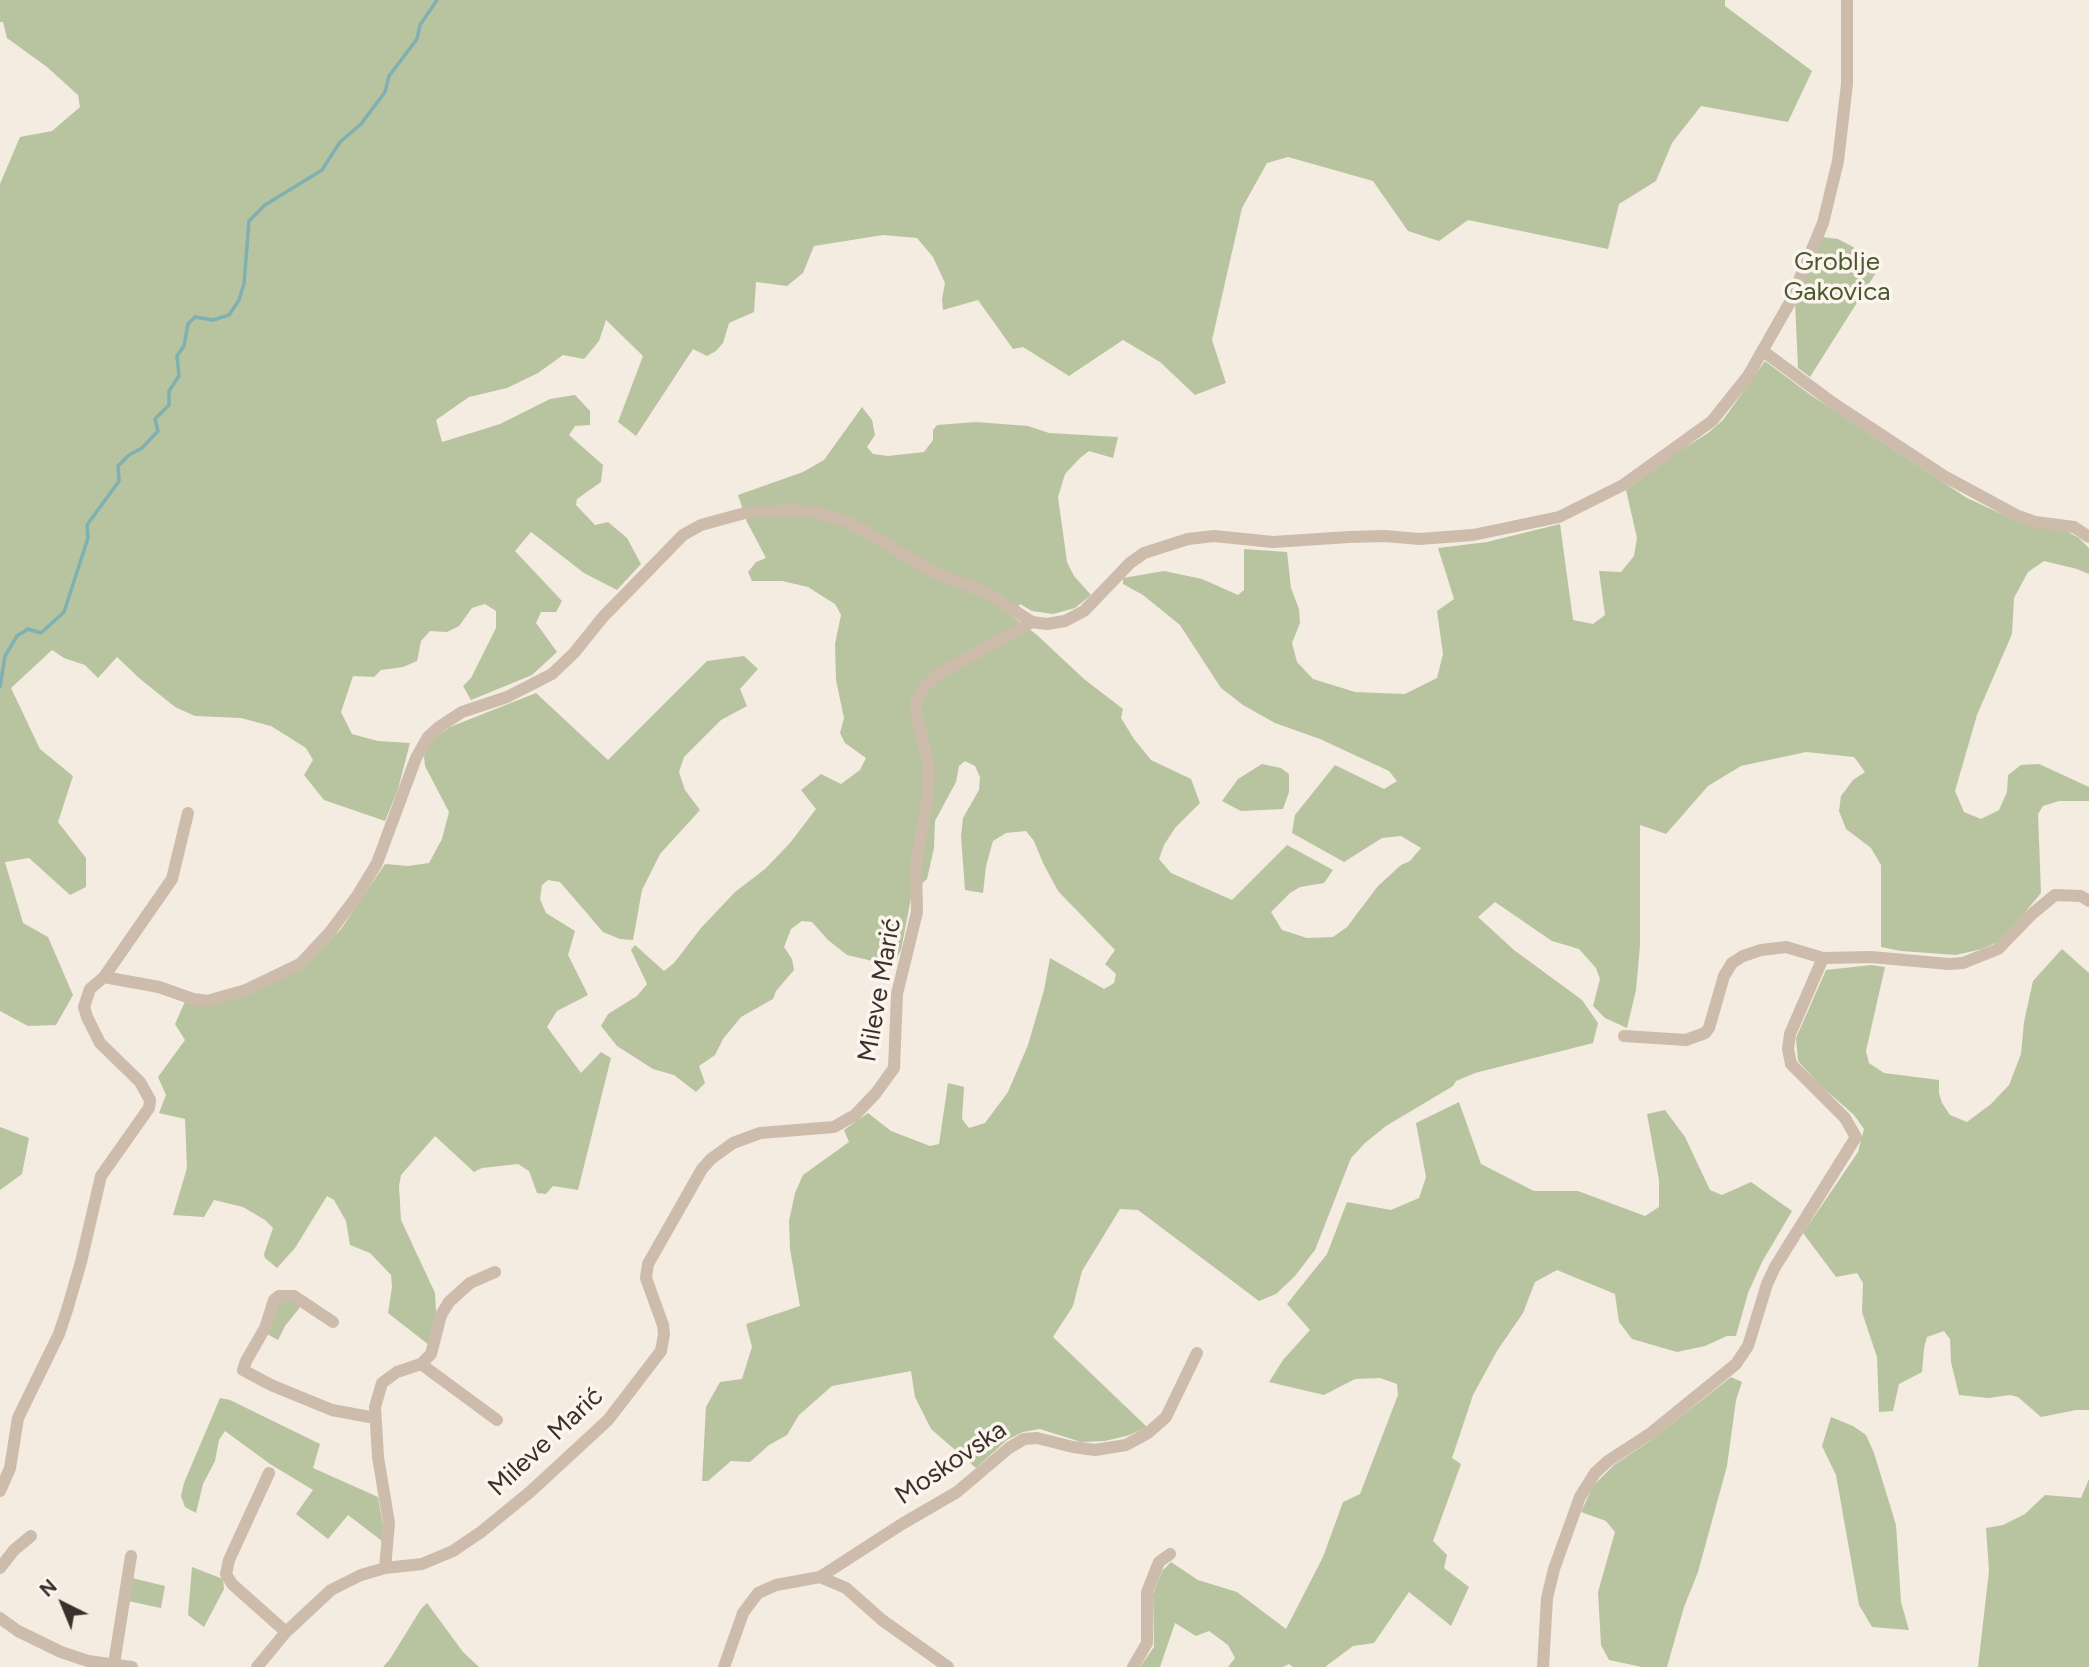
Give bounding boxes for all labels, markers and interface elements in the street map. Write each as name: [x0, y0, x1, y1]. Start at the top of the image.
park label: Groblje Gakovica: [1784, 246, 1890, 308]
street label: Mileve Marić: [852, 916, 908, 1064]
street label: Mileve Marić: [482, 1381, 610, 1503]
street label: Moskovska: [889, 1414, 1013, 1512]
north arrow: [28, 1569, 98, 1639]
text: N: [35, 1575, 62, 1602]

